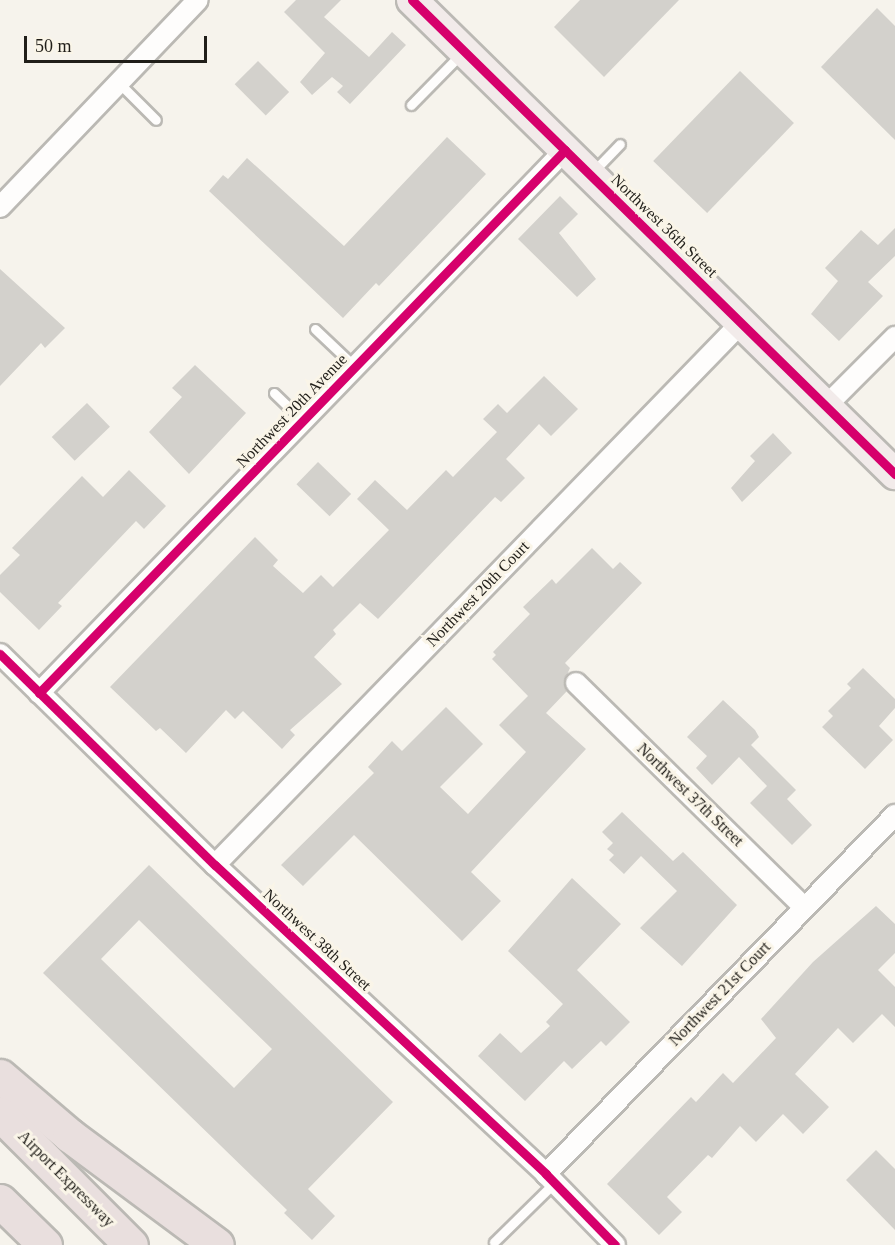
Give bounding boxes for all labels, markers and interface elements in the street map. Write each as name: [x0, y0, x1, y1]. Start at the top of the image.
scale bar: [27, 24, 210, 62]
text: 50 m: [35, 36, 72, 56]
street label: Northwest 36th Street: [607, 170, 721, 282]
street label: Northwest 20th Avenue: [232, 350, 352, 472]
street label: Northwest 20th Court: [423, 537, 533, 651]
street label: Northwest 37th Street: [633, 739, 747, 851]
street label: Northwest 38th Street: [259, 885, 375, 995]
street label: Northwest 21st Court: [665, 938, 775, 1050]
street label: Airport Expressway: [14, 1127, 118, 1231]

